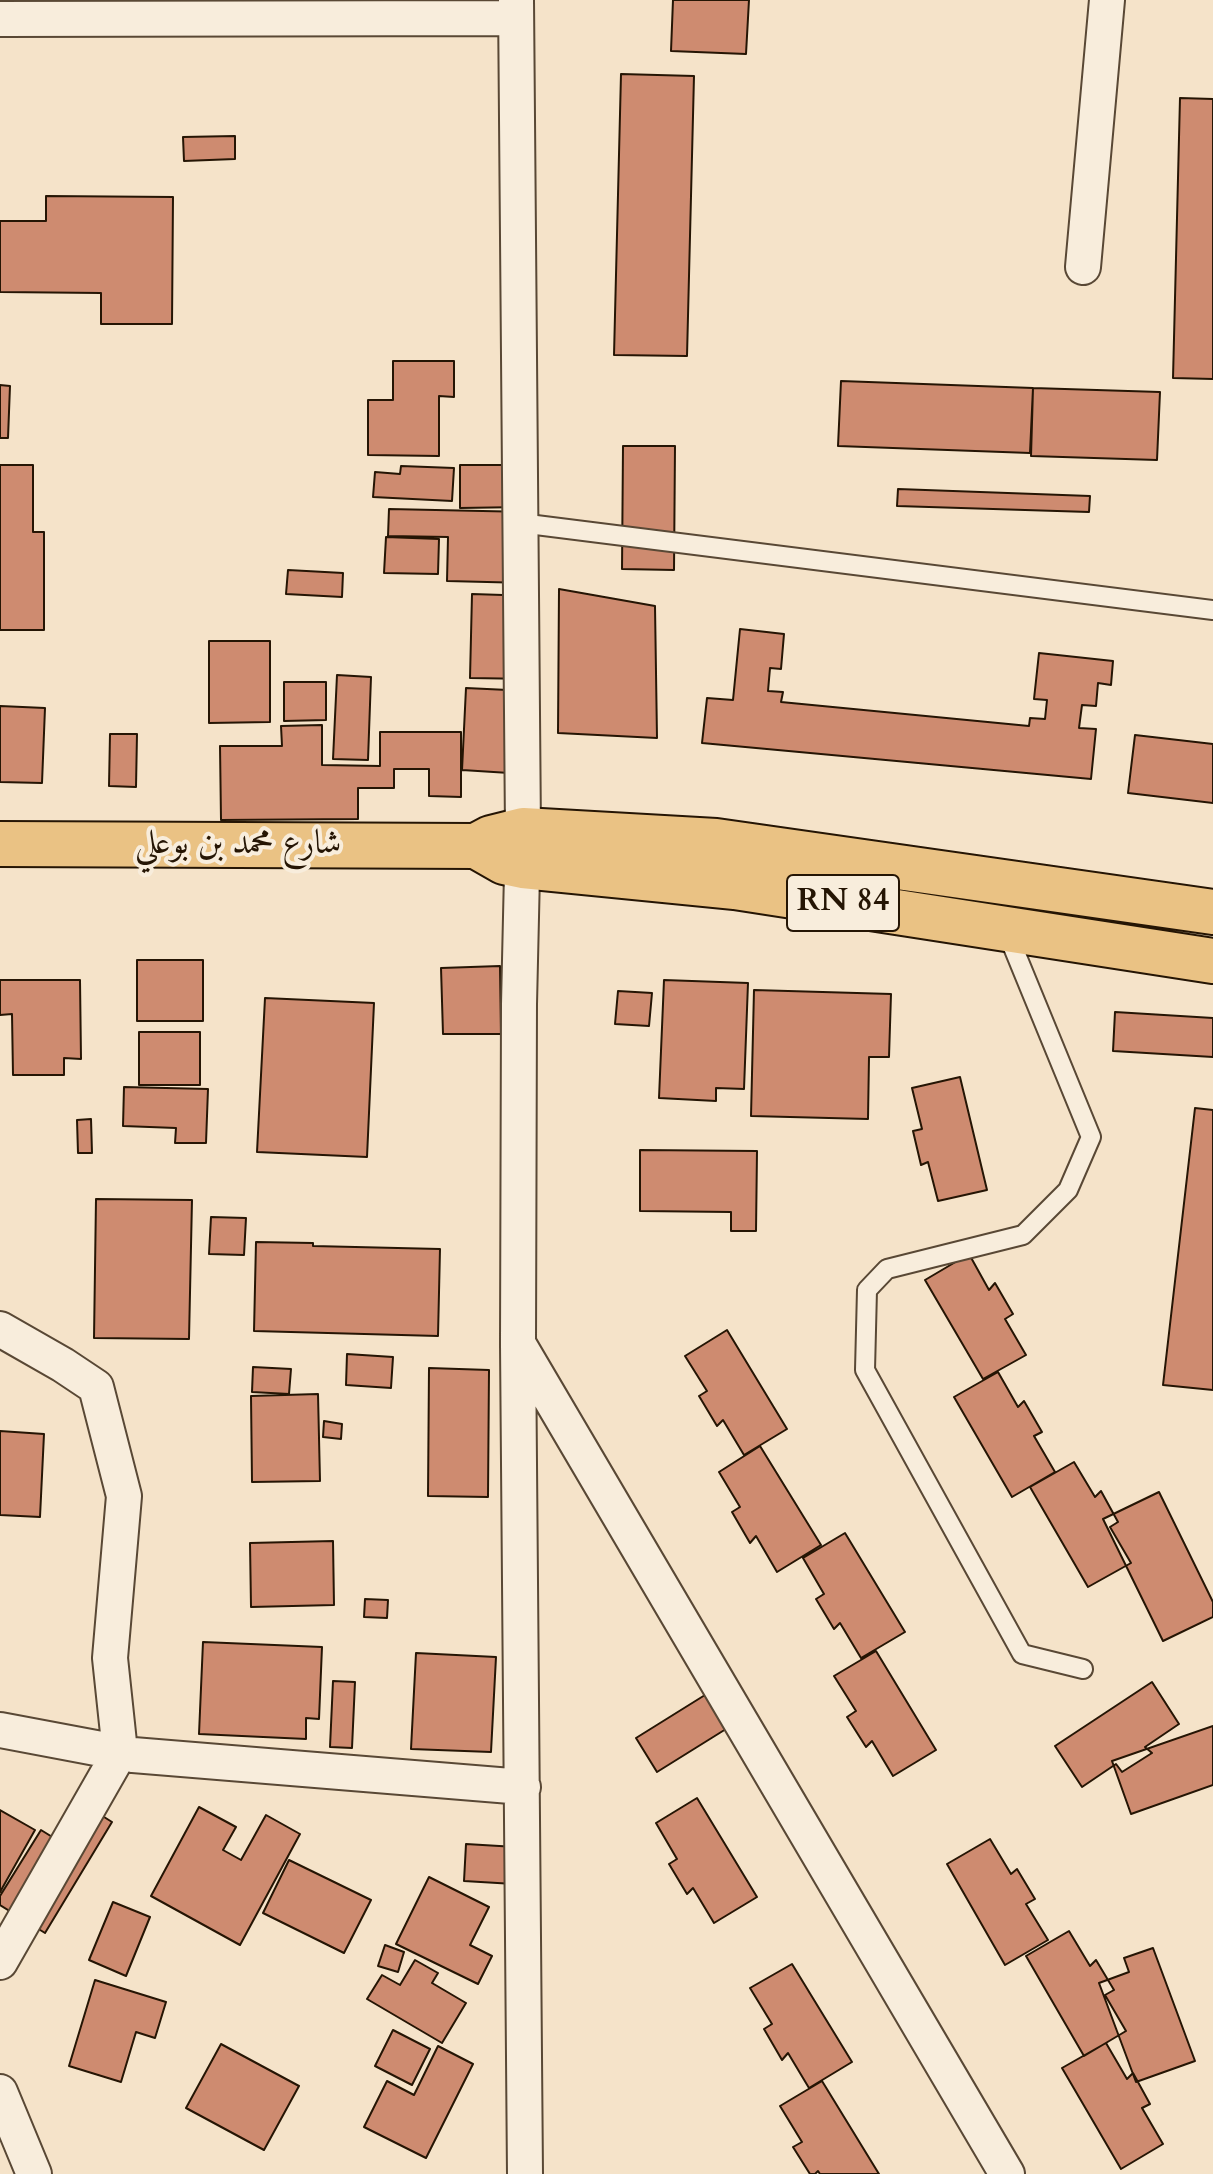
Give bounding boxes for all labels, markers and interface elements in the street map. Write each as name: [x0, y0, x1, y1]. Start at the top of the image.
street label: شارع محمد بن بوعلي: [135, 825, 341, 865]
road number: RN 84: [787, 875, 899, 931]

